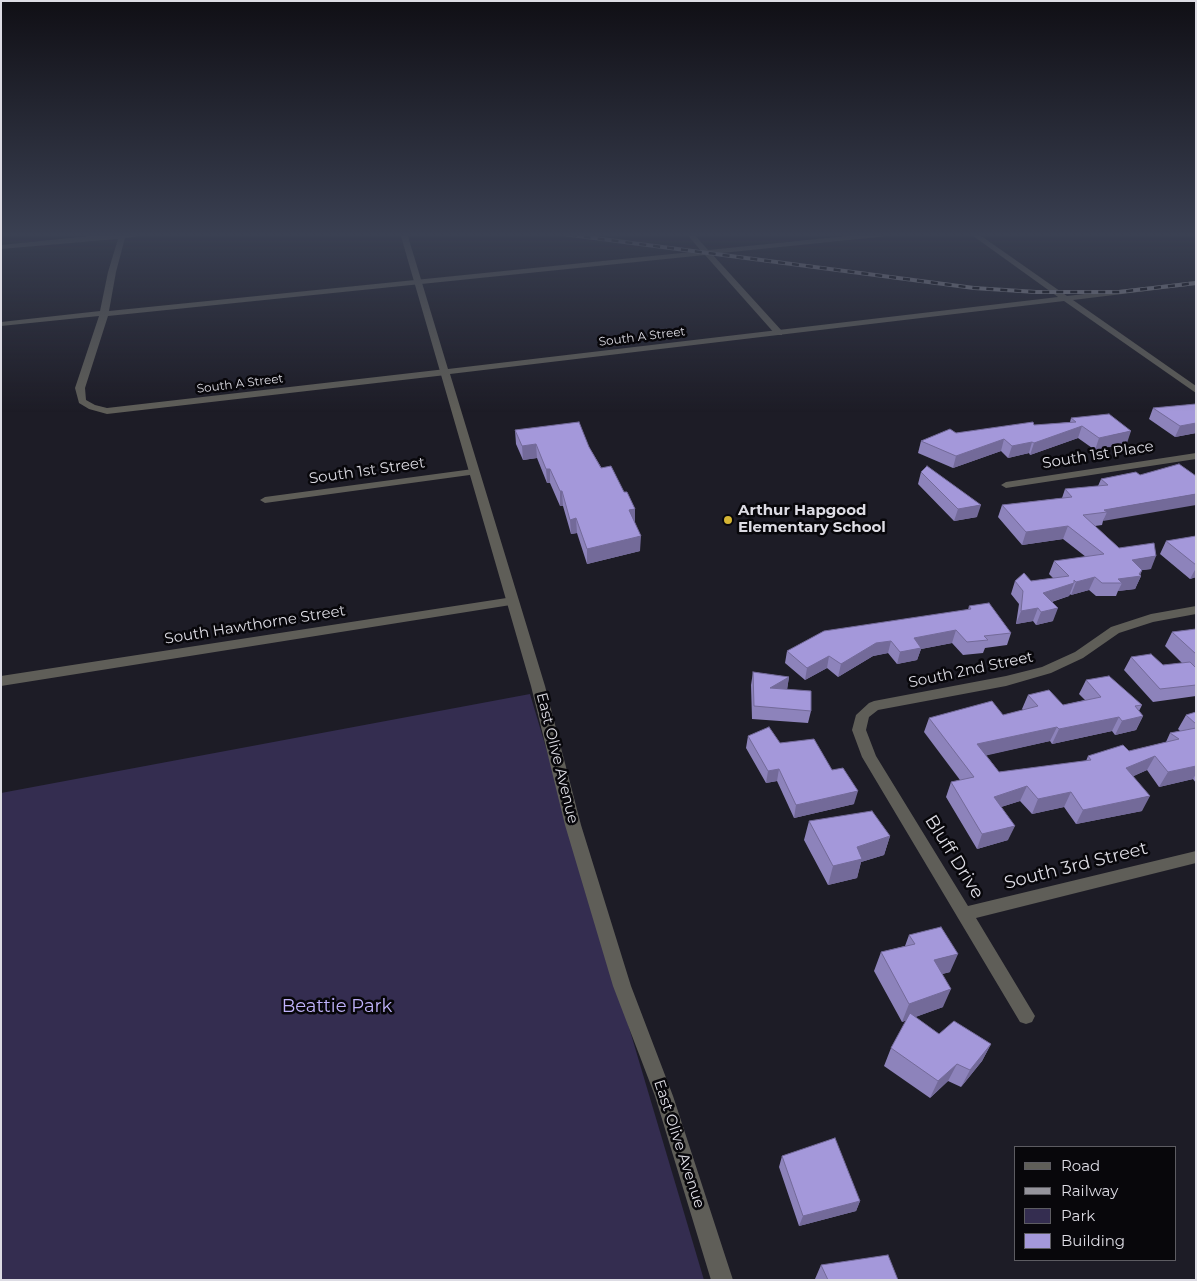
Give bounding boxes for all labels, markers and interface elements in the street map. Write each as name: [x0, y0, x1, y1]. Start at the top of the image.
street label: South A Street: [598, 325, 686, 349]
street label: South A Street: [196, 372, 284, 396]
street label: South 1st Place: [1041, 437, 1155, 473]
street label: South 1st Street: [308, 454, 426, 488]
place label: Arthur Hapgood Elementary School: [738, 502, 886, 537]
marker: Arthur Hapgood Elementary School: [722, 514, 734, 526]
street label: South Hawthorne Street: [163, 602, 347, 648]
street label: South 2nd Street: [907, 648, 1035, 692]
street label: East Olive Avenue: [532, 691, 582, 825]
street label: Bluff Drive: [920, 811, 988, 903]
street label: South 3rd Street: [1002, 838, 1150, 894]
park label: Beattie Park: [282, 996, 392, 1018]
street label: East Olive Avenue: [650, 1077, 708, 1211]
legend: [1014, 1146, 1177, 1261]
text: Road: [1061, 1156, 1100, 1175]
text: Railway: [1061, 1181, 1118, 1200]
text: Park: [1061, 1206, 1095, 1225]
text: Building: [1061, 1231, 1125, 1250]

